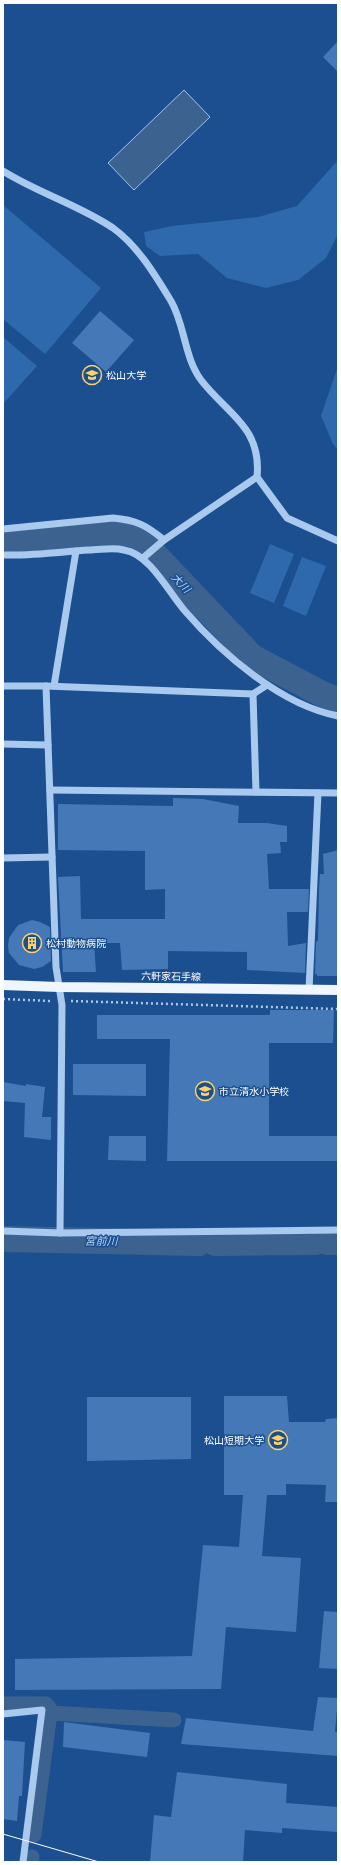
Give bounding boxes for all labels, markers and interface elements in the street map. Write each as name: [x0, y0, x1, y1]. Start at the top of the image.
school or university icon: 松山大学: [81, 364, 103, 386]
place label: 松山大学: [106, 368, 146, 383]
water label: 大川: [168, 570, 195, 597]
building icon: 松村動物病院: [21, 932, 43, 954]
place label: 松村動物病院: [46, 936, 106, 951]
street label: 六軒家石手線: [141, 968, 201, 985]
school or university icon: 市立清水小学校: [194, 1080, 216, 1102]
place label: 市立清水小学校: [219, 1084, 289, 1099]
water label: 宮前川: [84, 1233, 119, 1249]
school or university icon: 松山短期大学: [267, 1429, 289, 1451]
place label: 松山短期大学: [204, 1433, 264, 1448]

